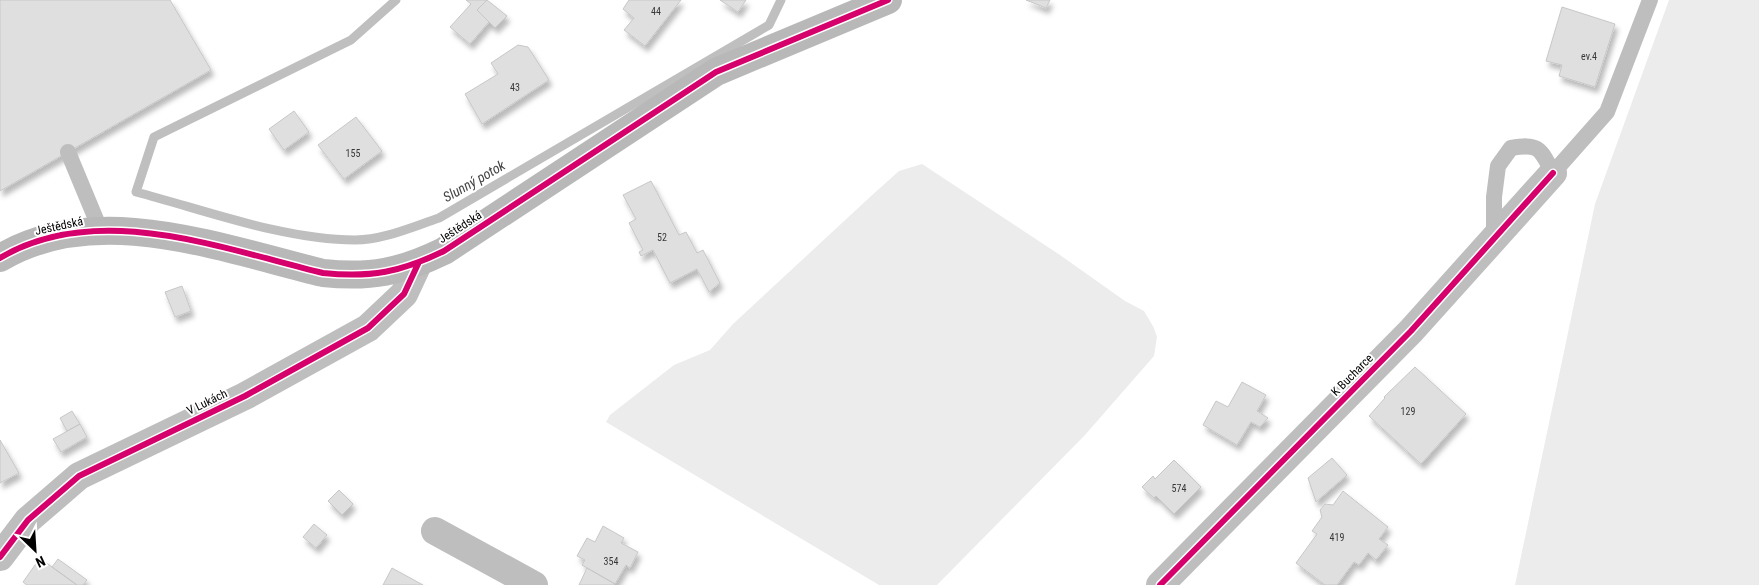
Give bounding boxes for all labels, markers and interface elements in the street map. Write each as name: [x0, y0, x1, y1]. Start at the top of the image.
house number: 44: [651, 6, 661, 17]
house number: ev.4: [1581, 51, 1597, 62]
house number: 43: [510, 82, 520, 93]
house number: 155: [346, 148, 360, 159]
water label: Slunný potok: [440, 156, 509, 205]
street label: Ještědská: [436, 208, 484, 246]
street label: Ještědská: [34, 214, 84, 238]
house number: 52: [657, 232, 667, 243]
street label: K Bucharce: [1328, 351, 1376, 399]
street label: V Lukách: [185, 386, 230, 418]
house number: 129: [1401, 406, 1415, 417]
house number: 574: [1172, 483, 1186, 494]
north arrow: [10, 525, 60, 575]
house number: 419: [1330, 532, 1344, 543]
text: N: [33, 553, 48, 571]
house number: 354: [604, 556, 618, 567]

